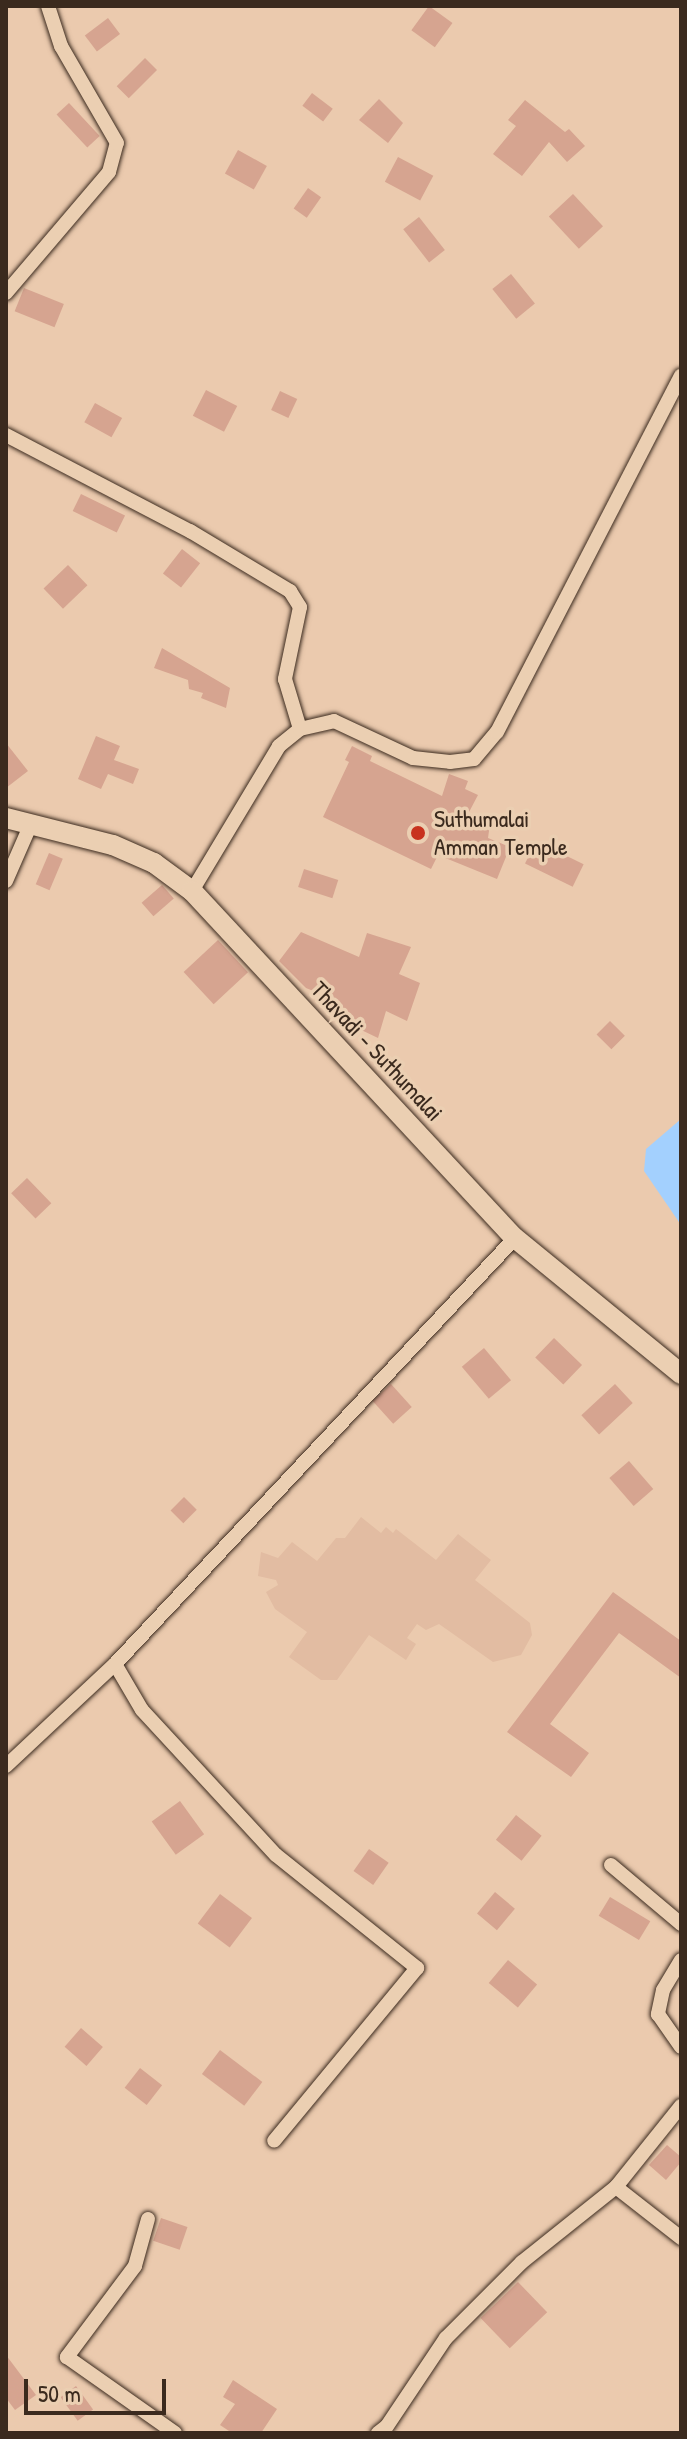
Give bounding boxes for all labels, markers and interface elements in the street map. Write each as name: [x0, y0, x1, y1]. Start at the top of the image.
place label: Suthumalai Amman Temple: [434, 805, 567, 861]
marker: Suthumalai Amman Temple: [409, 824, 427, 842]
street label: Thavadi - Suthumalai: [305, 975, 449, 1127]
scale bar: [28, 2363, 170, 2413]
text: 50 m: [38, 2377, 81, 2409]

